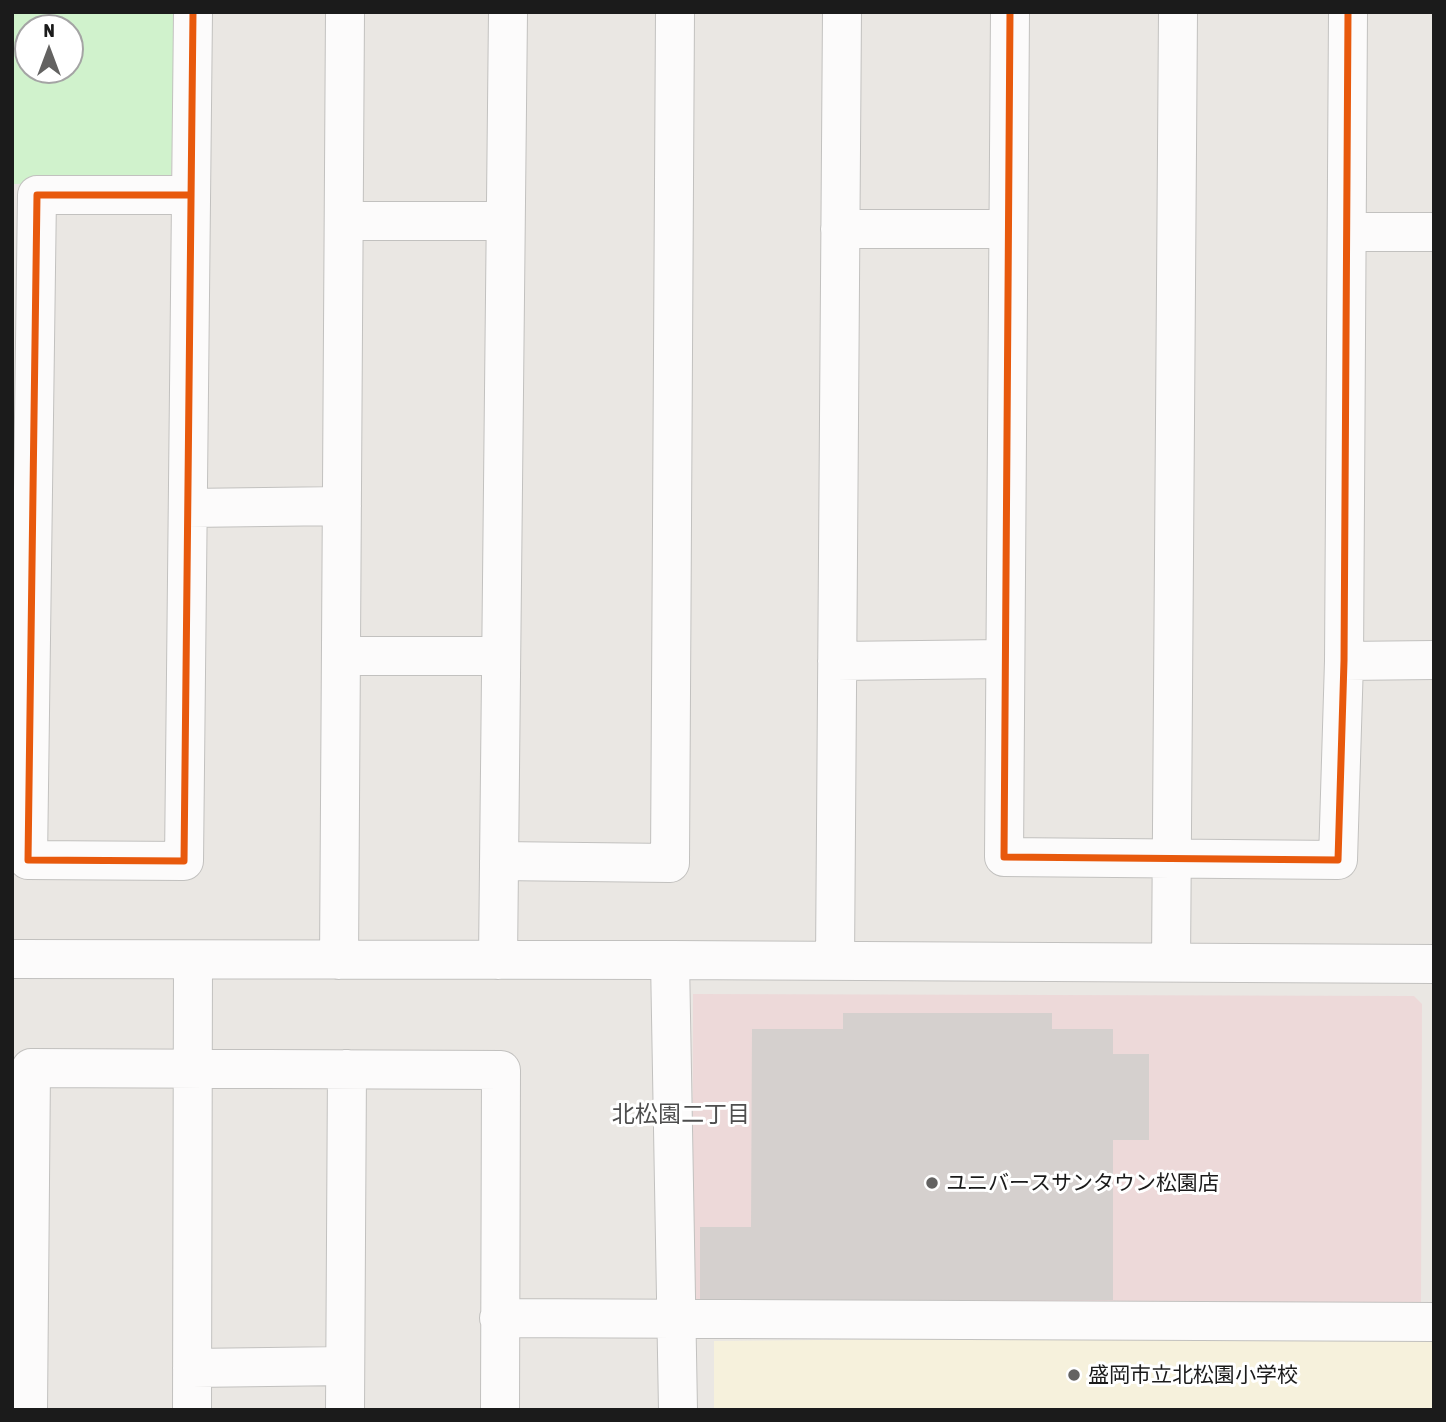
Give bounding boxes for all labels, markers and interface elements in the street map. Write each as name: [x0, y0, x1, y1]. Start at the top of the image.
north arrow: [14, 14, 84, 84]
text: N: [43, 19, 55, 41]
district label: 北松園二丁目: [612, 1101, 750, 1129]
place label: ユニバースサンタウン松園店: [946, 1170, 1219, 1196]
marker: ユニバースサンタウン松園店: [924, 1175, 940, 1191]
place label: 盛岡市立北松園小学校: [1088, 1362, 1298, 1388]
marker: 盛岡市立北松園小学校: [1066, 1367, 1082, 1383]

